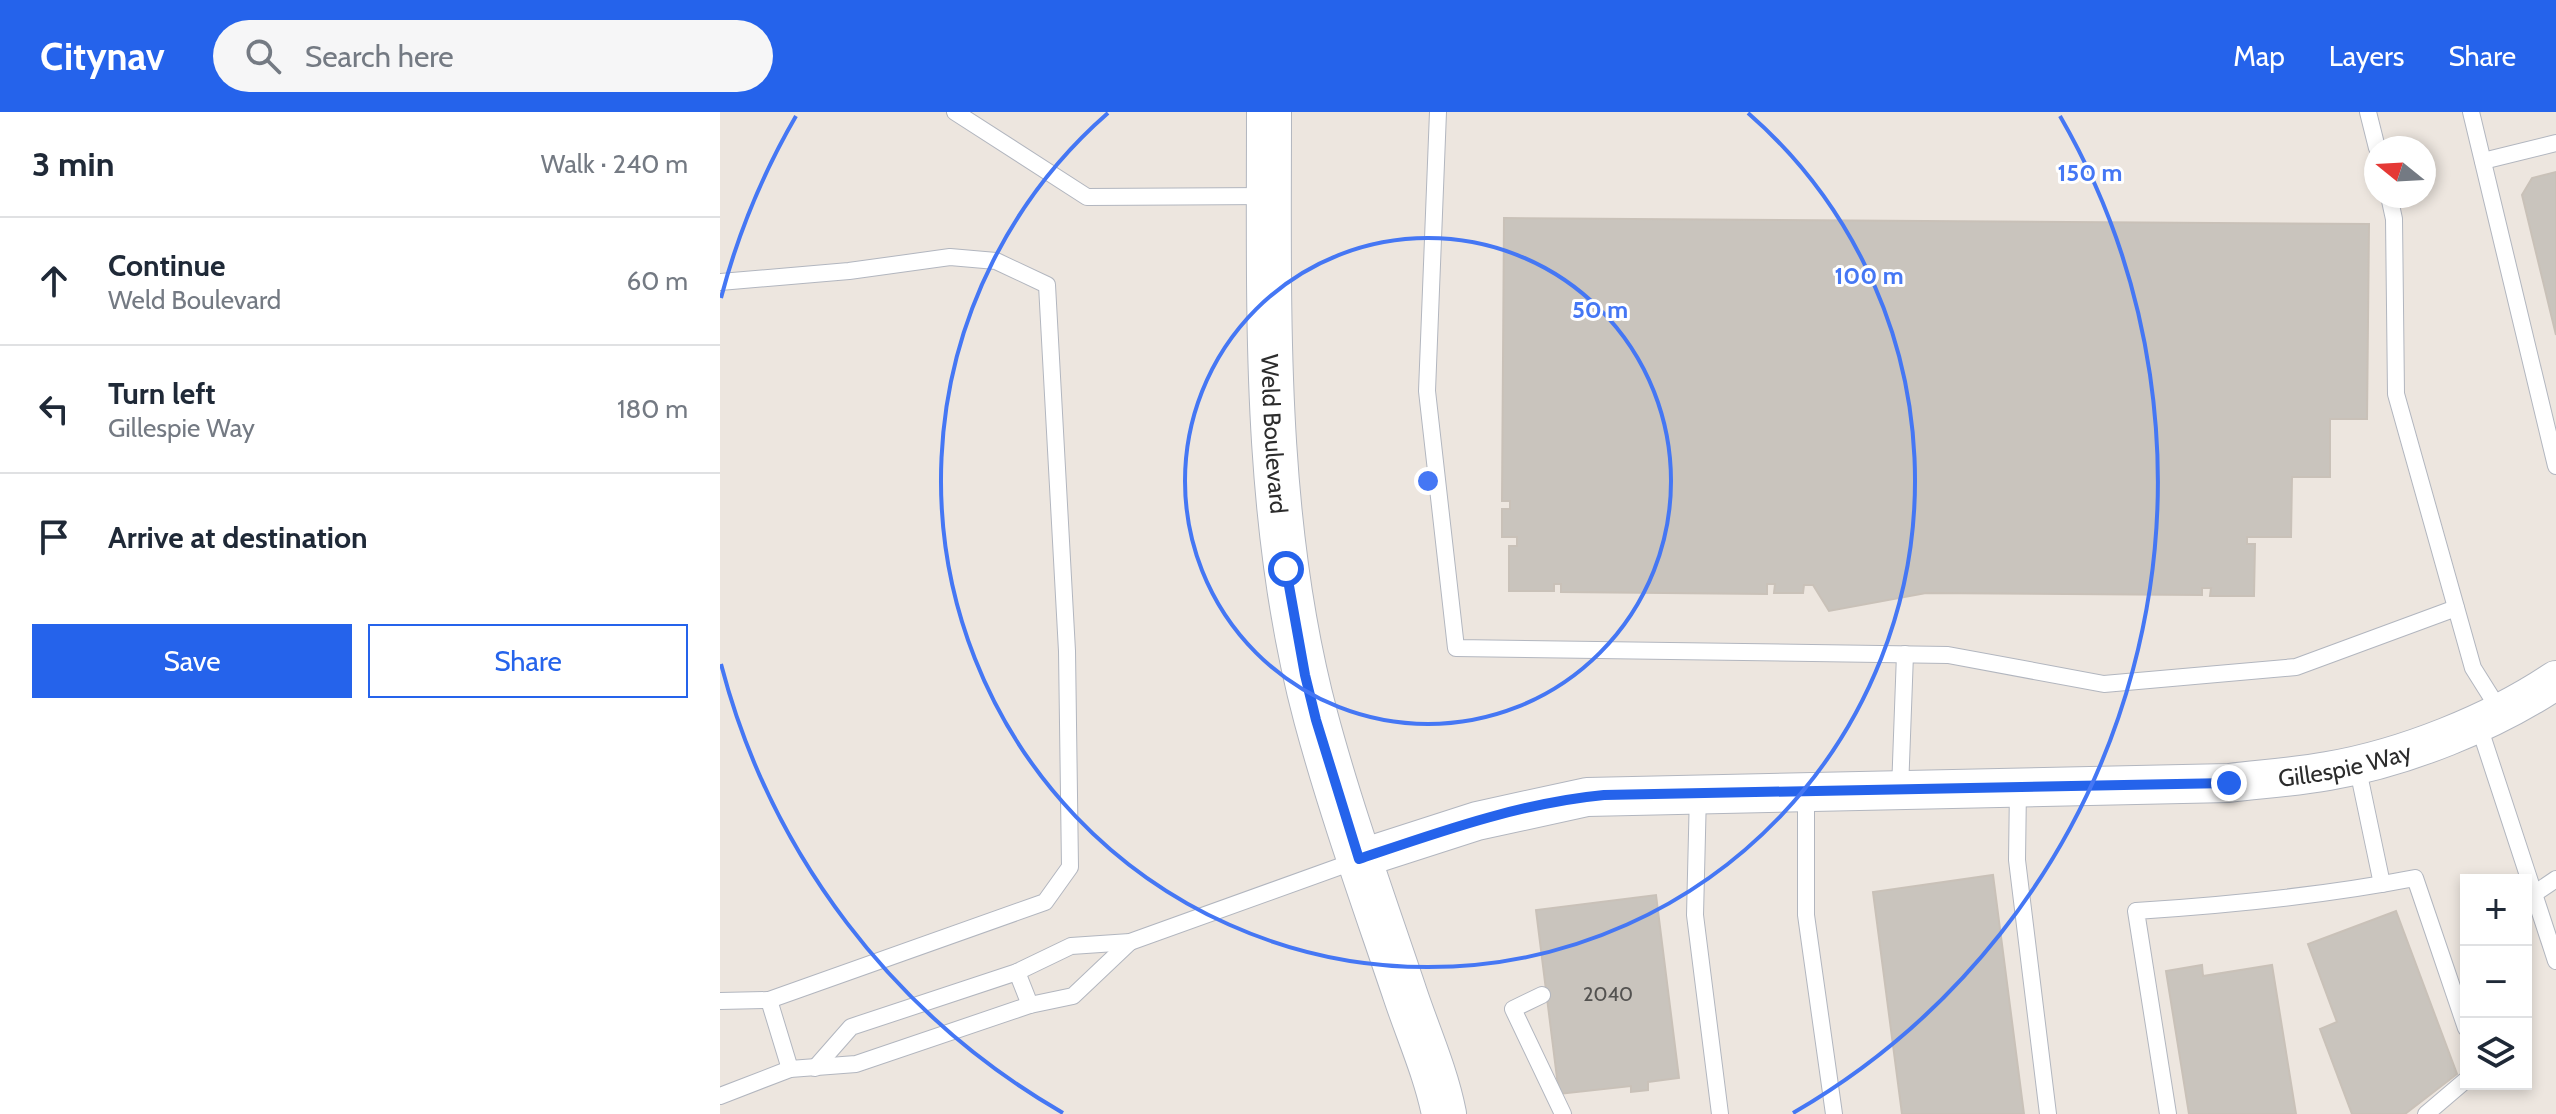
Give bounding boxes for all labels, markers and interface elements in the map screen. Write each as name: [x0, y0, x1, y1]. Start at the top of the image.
search box: [213, 20, 773, 92]
text: Citynav: [40, 33, 165, 80]
icon: search: [241, 34, 285, 78]
text: Search here: [305, 38, 454, 75]
text: Map: [2233, 39, 2285, 73]
text: Layers: [2329, 39, 2404, 73]
text: Share: [2448, 39, 2516, 73]
north arrow: [2364, 136, 2436, 208]
text: 3 min: [32, 143, 114, 185]
text: Walk · 240 m: [541, 148, 688, 180]
text: 150 m: [2058, 158, 2122, 187]
text: Continue: [108, 247, 225, 284]
icon: ahead: [32, 259, 76, 303]
text: 100 m: [1834, 261, 1904, 290]
text: 60 m: [626, 265, 688, 297]
text: Weld Boulevard: [108, 284, 281, 316]
text: 50 m: [1572, 295, 1628, 324]
street label: Weld Boulevard: [1256, 354, 1294, 515]
text: Turn left: [108, 375, 216, 412]
icon: left: [32, 387, 76, 431]
text: 180 m: [617, 393, 688, 425]
text: Gillespie Way: [108, 412, 255, 444]
centre of rings: [1414, 467, 1442, 495]
icon: arrive: [32, 515, 76, 559]
text: Arrive at destination: [108, 519, 368, 556]
route start: [1268, 551, 1304, 587]
button: Save: [32, 624, 352, 698]
button: Share: [368, 624, 688, 698]
street label: Gillespie Way: [2277, 736, 2415, 792]
route end: [2211, 765, 2247, 801]
map controls: [2460, 874, 2532, 1090]
button: +: [2460, 874, 2532, 946]
button: −: [2460, 946, 2532, 1018]
house number: 2040: [1583, 982, 1633, 1006]
button: layers: [2460, 1018, 2532, 1090]

